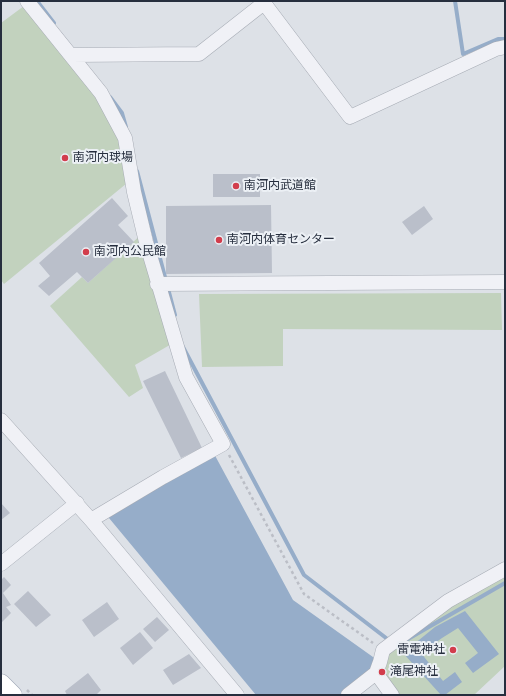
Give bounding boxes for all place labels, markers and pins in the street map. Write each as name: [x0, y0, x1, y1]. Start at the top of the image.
place label: 南河内球場: [73, 151, 133, 165]
marker: 南河内球場: [60, 153, 70, 163]
place label: 南河内武道館: [244, 179, 316, 193]
marker: 南河内武道館: [231, 181, 241, 191]
place label: 南河内体育センター: [227, 233, 335, 247]
marker: 南河内体育センター: [214, 235, 224, 245]
place label: 南河内公民館: [94, 245, 166, 259]
marker: 南河内公民館: [81, 247, 91, 257]
place label: 雷電神社: [397, 643, 445, 657]
marker: 雷電神社: [448, 645, 458, 655]
place label: 滝尾神社: [390, 665, 438, 679]
marker: 滝尾神社: [377, 667, 387, 677]

